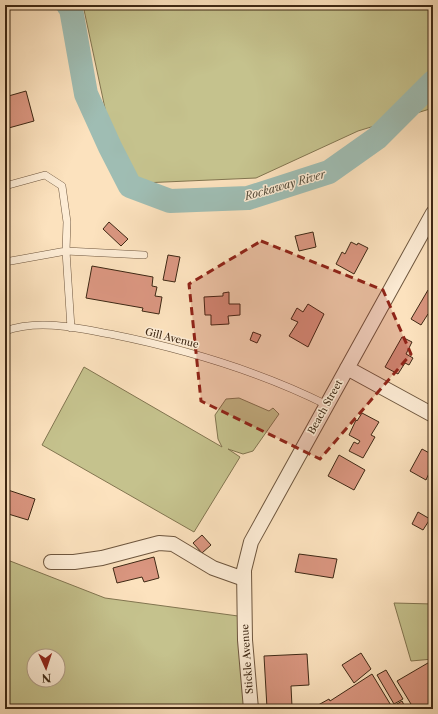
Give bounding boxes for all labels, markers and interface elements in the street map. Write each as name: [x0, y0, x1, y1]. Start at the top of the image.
water label: Rockaway River: [242, 167, 328, 204]
street label: Gill Avenue: [144, 325, 201, 351]
street label: Beach Street: [305, 377, 346, 437]
street label: Stickle Avenue: [238, 623, 256, 694]
north arrow: [26, 648, 66, 688]
text: N: [41, 671, 52, 685]

